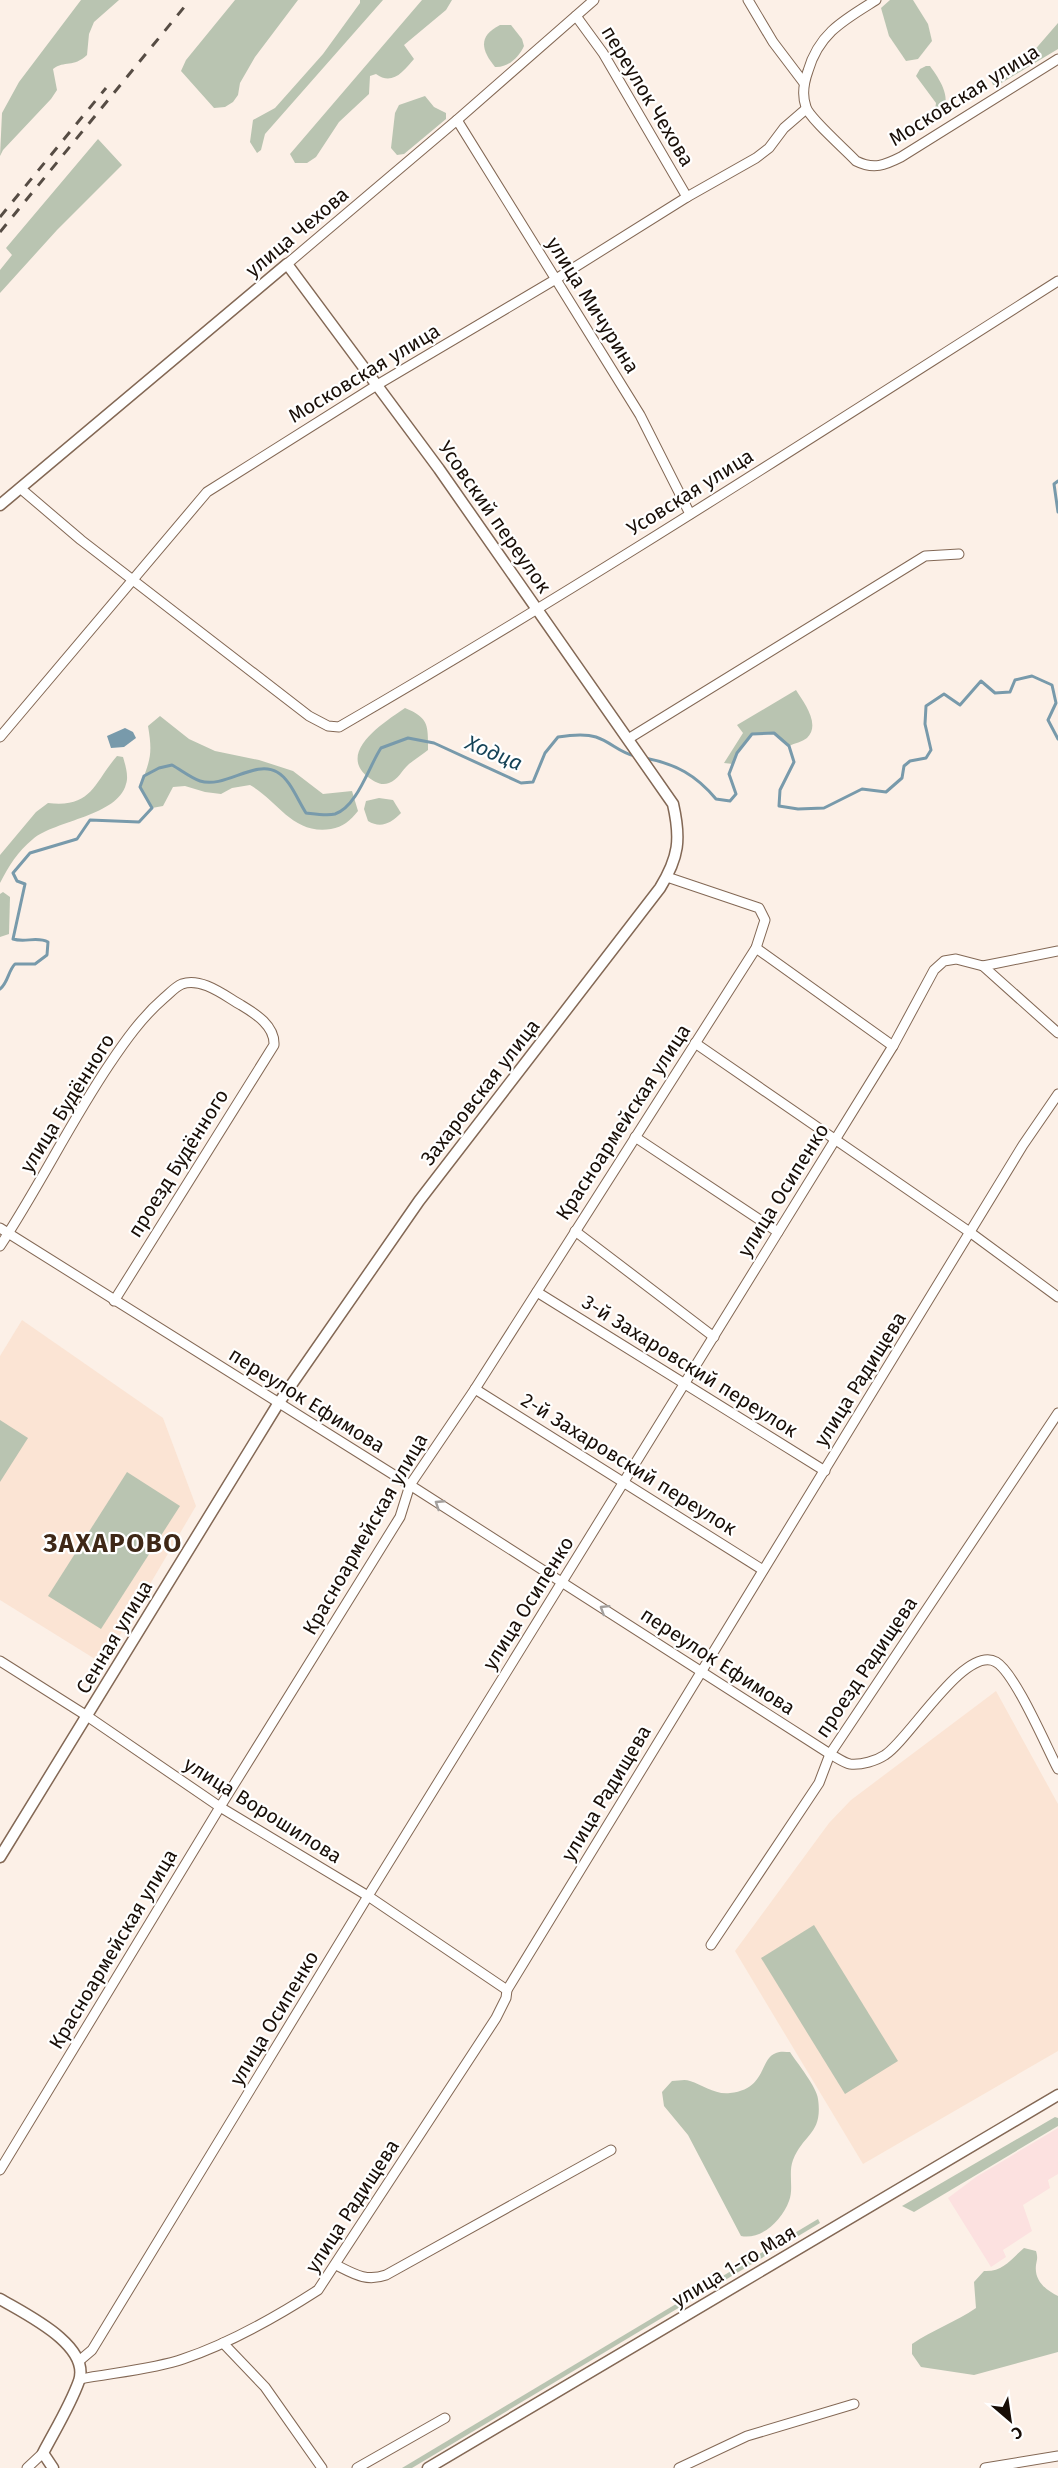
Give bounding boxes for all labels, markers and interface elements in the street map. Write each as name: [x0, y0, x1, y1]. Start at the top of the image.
street label: переулок Чехова: [597, 21, 699, 171]
street label: Московская улица: [885, 39, 1043, 151]
street label: улица Чехова: [241, 182, 353, 282]
street label: улица Мичурина: [541, 232, 645, 378]
street label: Московская улица: [284, 318, 444, 428]
street label: Усовский переулок: [434, 436, 557, 598]
street label: Усовская улица: [622, 444, 758, 540]
water label: Ходца: [461, 729, 526, 776]
street label: Захаровская улица: [415, 1014, 545, 1170]
street label: Красноармейская улица: [551, 1019, 695, 1225]
street label: улица Будённого: [15, 1029, 119, 1177]
street label: проезд Будённого: [123, 1084, 233, 1242]
street label: улица Осипенко: [732, 1119, 834, 1261]
street label: 3-й Захаровский переулок: [578, 1290, 803, 1443]
street label: улица Радищева: [809, 1307, 911, 1451]
street label: переулок Ефимова: [224, 1342, 390, 1458]
street label: 2-й Захаровский переулок: [517, 1388, 742, 1541]
street label: Красноармейская улица: [297, 1429, 433, 1639]
one-way arrow: [435, 1500, 446, 1511]
district label: ЗАХАРОВО: [42, 1528, 183, 1559]
street label: улица Осипенко: [477, 1532, 579, 1674]
street label: Сенная улица: [71, 1576, 157, 1698]
street label: проезд Радищева: [810, 1592, 922, 1742]
street label: переулок Ефимова: [636, 1602, 800, 1720]
one-way arrow: [599, 1605, 610, 1616]
street label: улица Радищева: [556, 1721, 656, 1865]
street label: улица Ворошилова: [180, 1752, 346, 1868]
street label: Красноармейская улица: [44, 1845, 182, 2053]
street label: улица Осипенко: [224, 1946, 324, 2090]
street label: улица Радищева: [300, 2135, 404, 2277]
street label: улица 1-го Мая: [668, 2220, 800, 2312]
north arrow: [980, 2390, 1040, 2450]
text: С: [1008, 2422, 1026, 2444]

